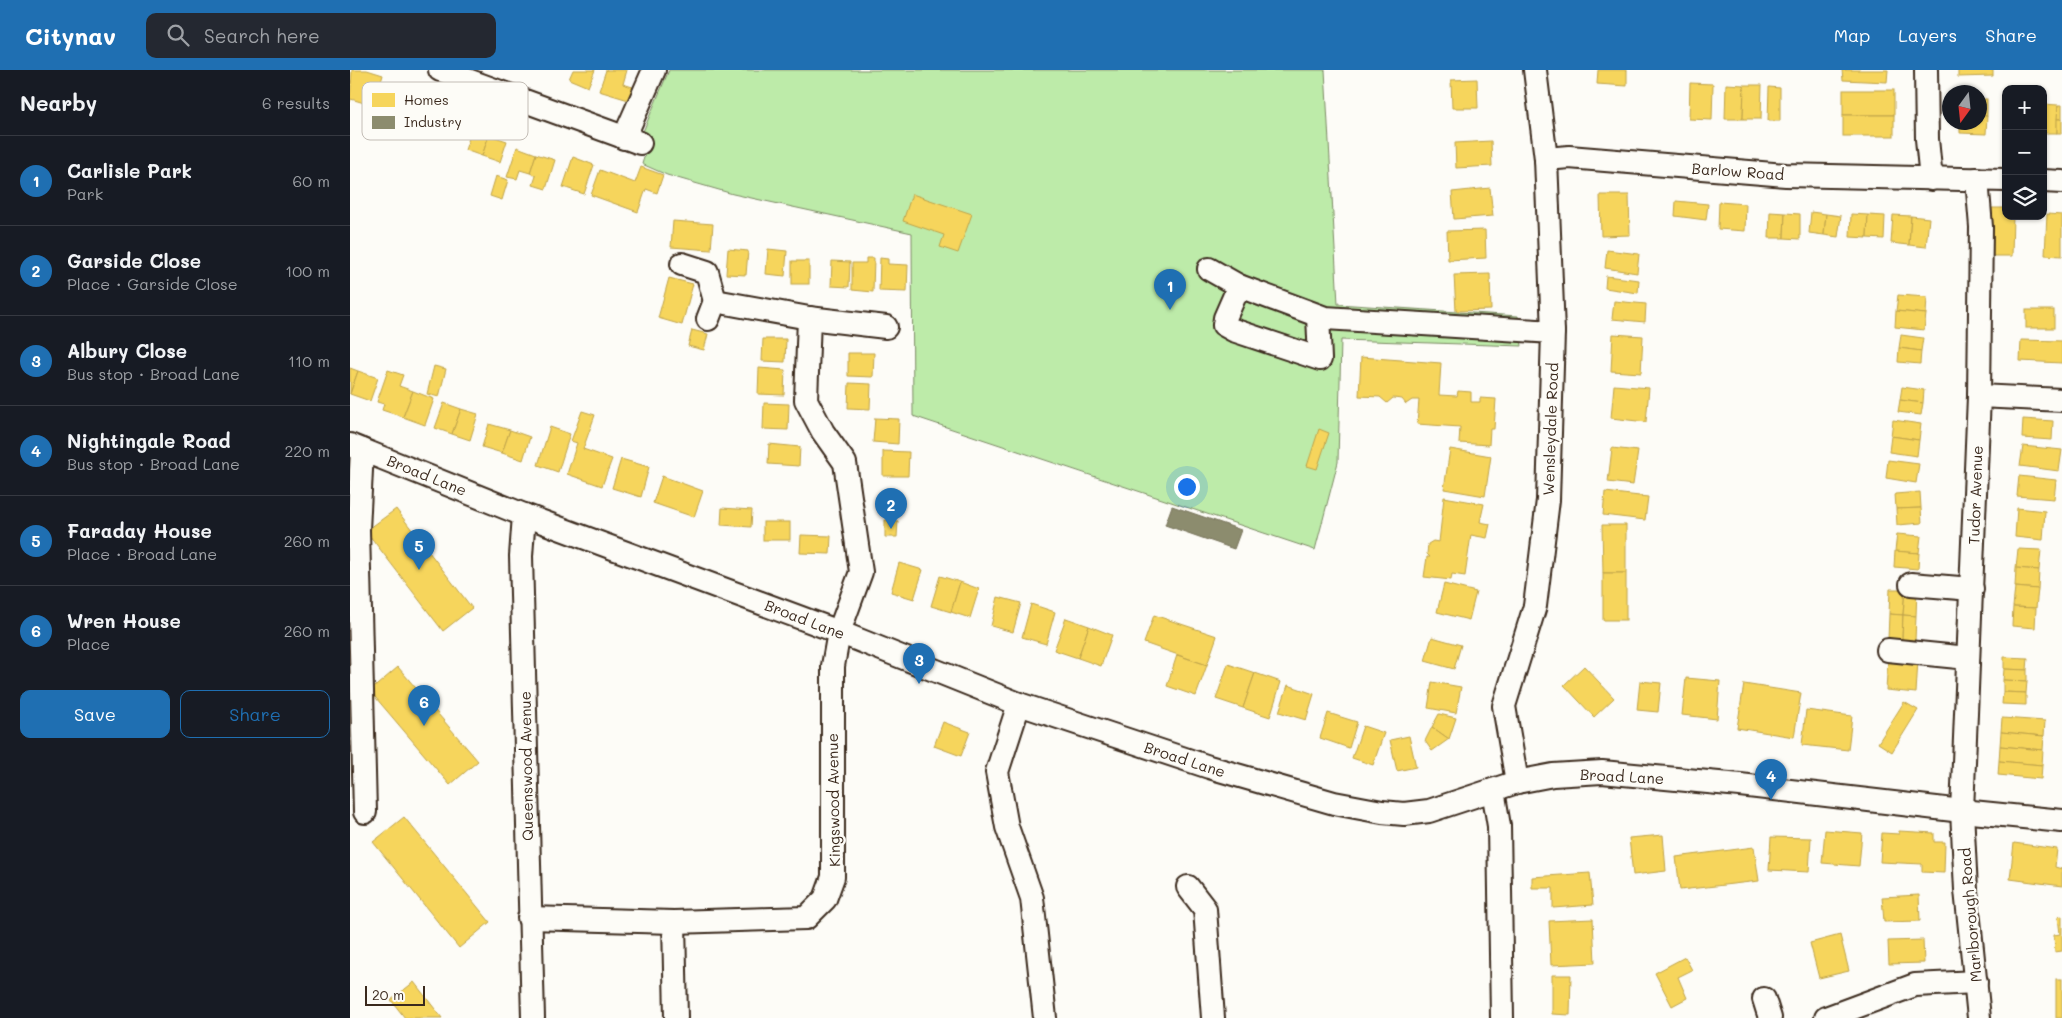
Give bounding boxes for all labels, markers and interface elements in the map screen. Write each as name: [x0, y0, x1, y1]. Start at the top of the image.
search box: [146, 13, 496, 58]
text: Citynav: [25, 20, 116, 51]
icon: search: [164, 21, 192, 49]
text: Search here: [204, 23, 320, 48]
text: Map: [1834, 23, 1870, 47]
text: Layers: [1898, 23, 1957, 47]
text: Share: [1985, 23, 2037, 47]
legend: [362, 82, 528, 140]
north arrow: [1942, 85, 1987, 130]
map controls: [2002, 85, 2047, 220]
button: +: [2002, 85, 2047, 130]
text: Nearby: [20, 89, 97, 116]
text: Homes: [404, 90, 449, 109]
text: 6 results: [262, 92, 330, 113]
text: Industry: [404, 112, 462, 131]
button: −: [2002, 130, 2047, 175]
text: Carlisle Park: [67, 158, 192, 183]
street label: Barlow Road: [1691, 158, 1785, 184]
text: 1: [32, 170, 40, 191]
text: 60 m: [293, 170, 330, 191]
button: layers: [2002, 175, 2047, 220]
text: Park: [67, 183, 103, 204]
text: Garside Close: [67, 248, 201, 273]
text: 2: [32, 260, 40, 281]
text: 100 m: [285, 260, 330, 281]
pin: 1: [1154, 269, 1186, 310]
text: Place · Garside Close: [67, 273, 238, 294]
text: Albury Close: [67, 338, 187, 363]
text: 3: [31, 350, 41, 371]
text: 110 m: [288, 350, 330, 371]
street label: Wensleydale Road: [1538, 362, 1562, 496]
text: Bus stop · Broad Lane: [67, 363, 240, 384]
text: Nightingale Road: [67, 428, 231, 453]
text: 4: [31, 440, 41, 461]
text: 220 m: [284, 440, 330, 461]
street label: Tudor Avenue: [1963, 445, 1987, 545]
street label: Broad Lane: [384, 450, 470, 500]
text: Bus stop · Broad Lane: [67, 453, 240, 474]
your location: [1174, 474, 1200, 500]
pin: 2: [875, 488, 907, 529]
text: Faraday House: [67, 518, 212, 543]
pin: 5: [403, 529, 435, 570]
text: 5: [31, 530, 41, 551]
text: 260 m: [284, 530, 330, 551]
text: Place · Broad Lane: [67, 543, 217, 564]
street label: Broad Lane: [762, 595, 848, 643]
text: Wren House: [67, 608, 181, 633]
text: 6: [31, 620, 41, 641]
text: 260 m: [284, 620, 330, 641]
text: Place: [67, 633, 110, 654]
pin: 3: [903, 643, 935, 684]
pin: 6: [408, 685, 440, 726]
button: Save: [20, 690, 170, 738]
button: Share: [180, 690, 330, 738]
street label: Queenswood Avenue: [515, 691, 537, 841]
street label: Kingswood Avenue: [822, 733, 844, 867]
street label: Broad Lane: [1142, 736, 1228, 782]
pin: 4: [1755, 759, 1787, 800]
street label: Broad Lane: [1579, 764, 1665, 788]
street label: Marlborough Road: [1954, 847, 1986, 983]
scale bar: [365, 983, 425, 1006]
text: 20 m: [372, 985, 404, 1004]

